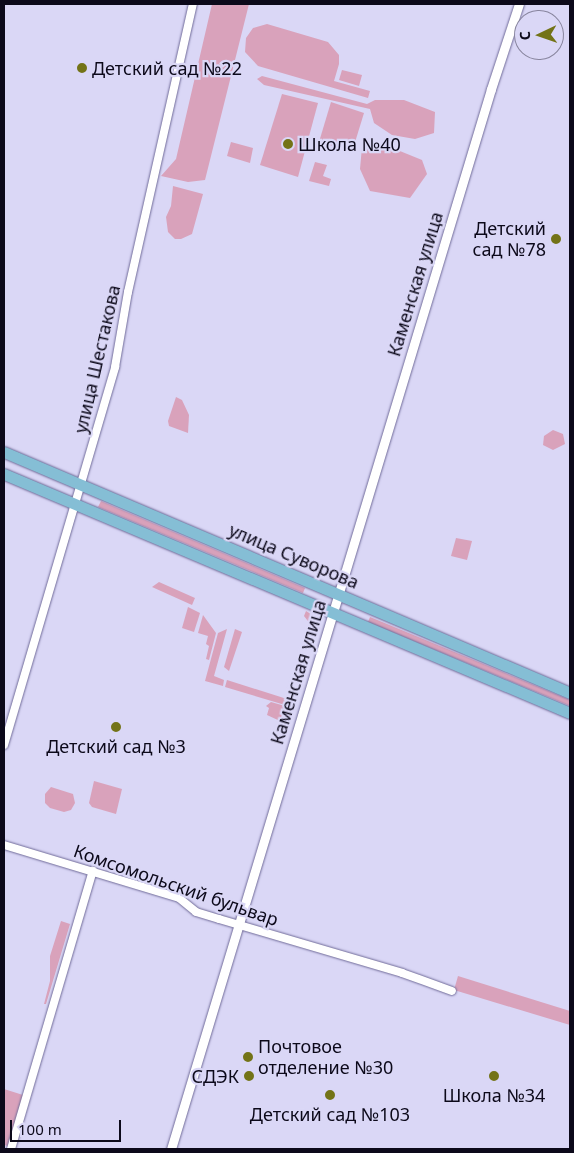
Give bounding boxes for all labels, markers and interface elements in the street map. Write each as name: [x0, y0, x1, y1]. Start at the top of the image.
north arrow: [514, 10, 564, 60]
text: С: [515, 31, 534, 41]
place label: Детский сад №22: [92, 57, 242, 79]
marker: Детский сад №22: [76, 62, 88, 74]
place label: Школа №40: [298, 133, 401, 155]
marker: Школа №40: [282, 138, 294, 150]
street label: Каменская улица: [383, 209, 447, 359]
place label: Детский сад №78: [473, 218, 546, 260]
marker: Детский сад №78: [550, 233, 562, 245]
street label: улица Шестакова: [69, 283, 125, 435]
street label: улица Суворова: [226, 519, 362, 593]
street label: Каменская улица: [266, 597, 330, 747]
marker: Детский сад №3: [110, 721, 122, 733]
place label: Детский сад №3: [46, 735, 186, 757]
street label: Комсомольский бульвар: [71, 840, 281, 930]
place label: Почтовое отделение №30: [258, 1036, 393, 1078]
marker: Почтовое отделение №30: [242, 1051, 254, 1063]
place label: СДЭК: [191, 1065, 239, 1087]
marker: СДЭК: [243, 1070, 255, 1082]
marker: Школа №34: [488, 1070, 500, 1082]
place label: Школа №34: [443, 1084, 545, 1106]
marker: Детский сад №103: [324, 1089, 336, 1101]
place label: Детский сад №103: [250, 1103, 410, 1125]
scale bar: [12, 1110, 124, 1142]
text: 100 m: [18, 1119, 62, 1139]

